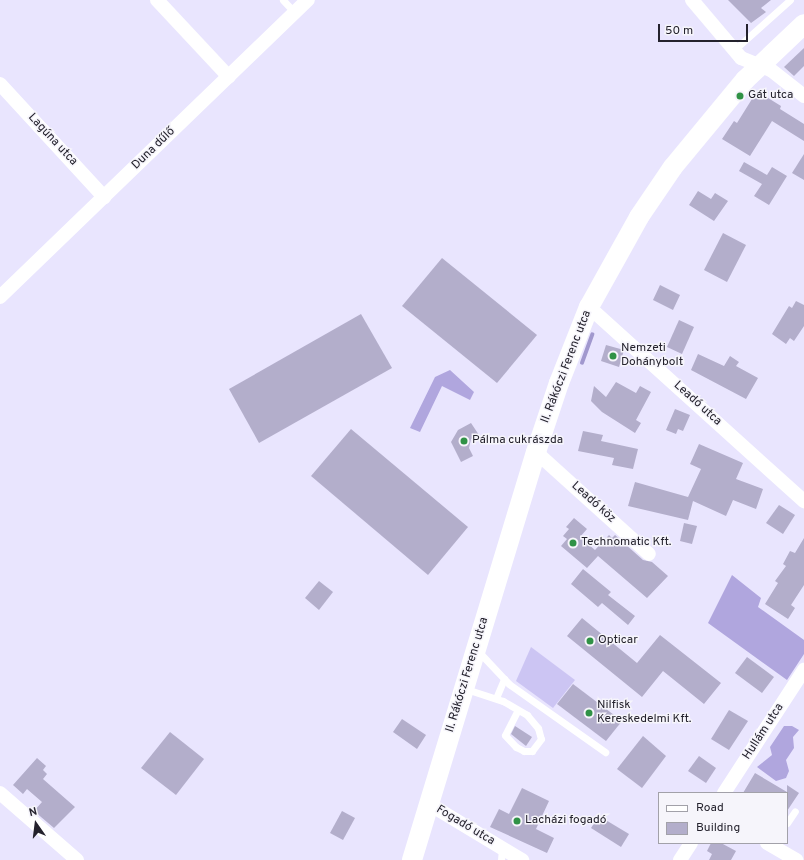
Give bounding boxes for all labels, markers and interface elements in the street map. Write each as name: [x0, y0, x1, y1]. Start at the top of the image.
scale bar: [660, 16, 750, 42]
text: 50 m: [665, 23, 693, 39]
place label: Gát utca: [748, 89, 793, 103]
marker: Gát utca: [735, 91, 745, 101]
street label: Lagúna utca: [24, 111, 80, 169]
street label: Duna dűlő: [129, 125, 179, 173]
street label: II. Rákóczi Ferenc utca: [539, 309, 595, 425]
place label: Nemzeti Dohánybolt: [621, 342, 683, 370]
marker: Nemzeti Dohánybolt: [608, 351, 618, 361]
street label: Leadó utca: [670, 379, 724, 429]
place label: Pálma cukrászda: [472, 434, 563, 448]
marker: Pálma cukrászda: [459, 436, 469, 446]
street label: Leadó köz: [568, 479, 618, 527]
place label: Technomatic Kft.: [581, 536, 671, 550]
marker: Technomatic Kft.: [568, 538, 578, 548]
street label: II. Rákóczi Ferenc utca: [444, 616, 492, 734]
place label: Opticar: [598, 634, 638, 648]
marker: Opticar: [585, 636, 595, 646]
place label: Nilfisk Kereskedelmi Kft.: [597, 699, 691, 727]
street label: Hullám utca: [741, 701, 787, 763]
marker: Nilfisk Kereskedelmi Kft.: [584, 708, 594, 718]
legend: [658, 792, 788, 844]
text: Road: [696, 800, 724, 816]
street label: Fogadó utca: [433, 803, 497, 849]
north arrow: [16, 804, 56, 844]
text: N: [28, 805, 39, 820]
place label: Lacházi fogadó: [525, 814, 607, 828]
marker: Lacházi fogadó: [512, 816, 522, 826]
text: Building: [696, 820, 740, 836]

